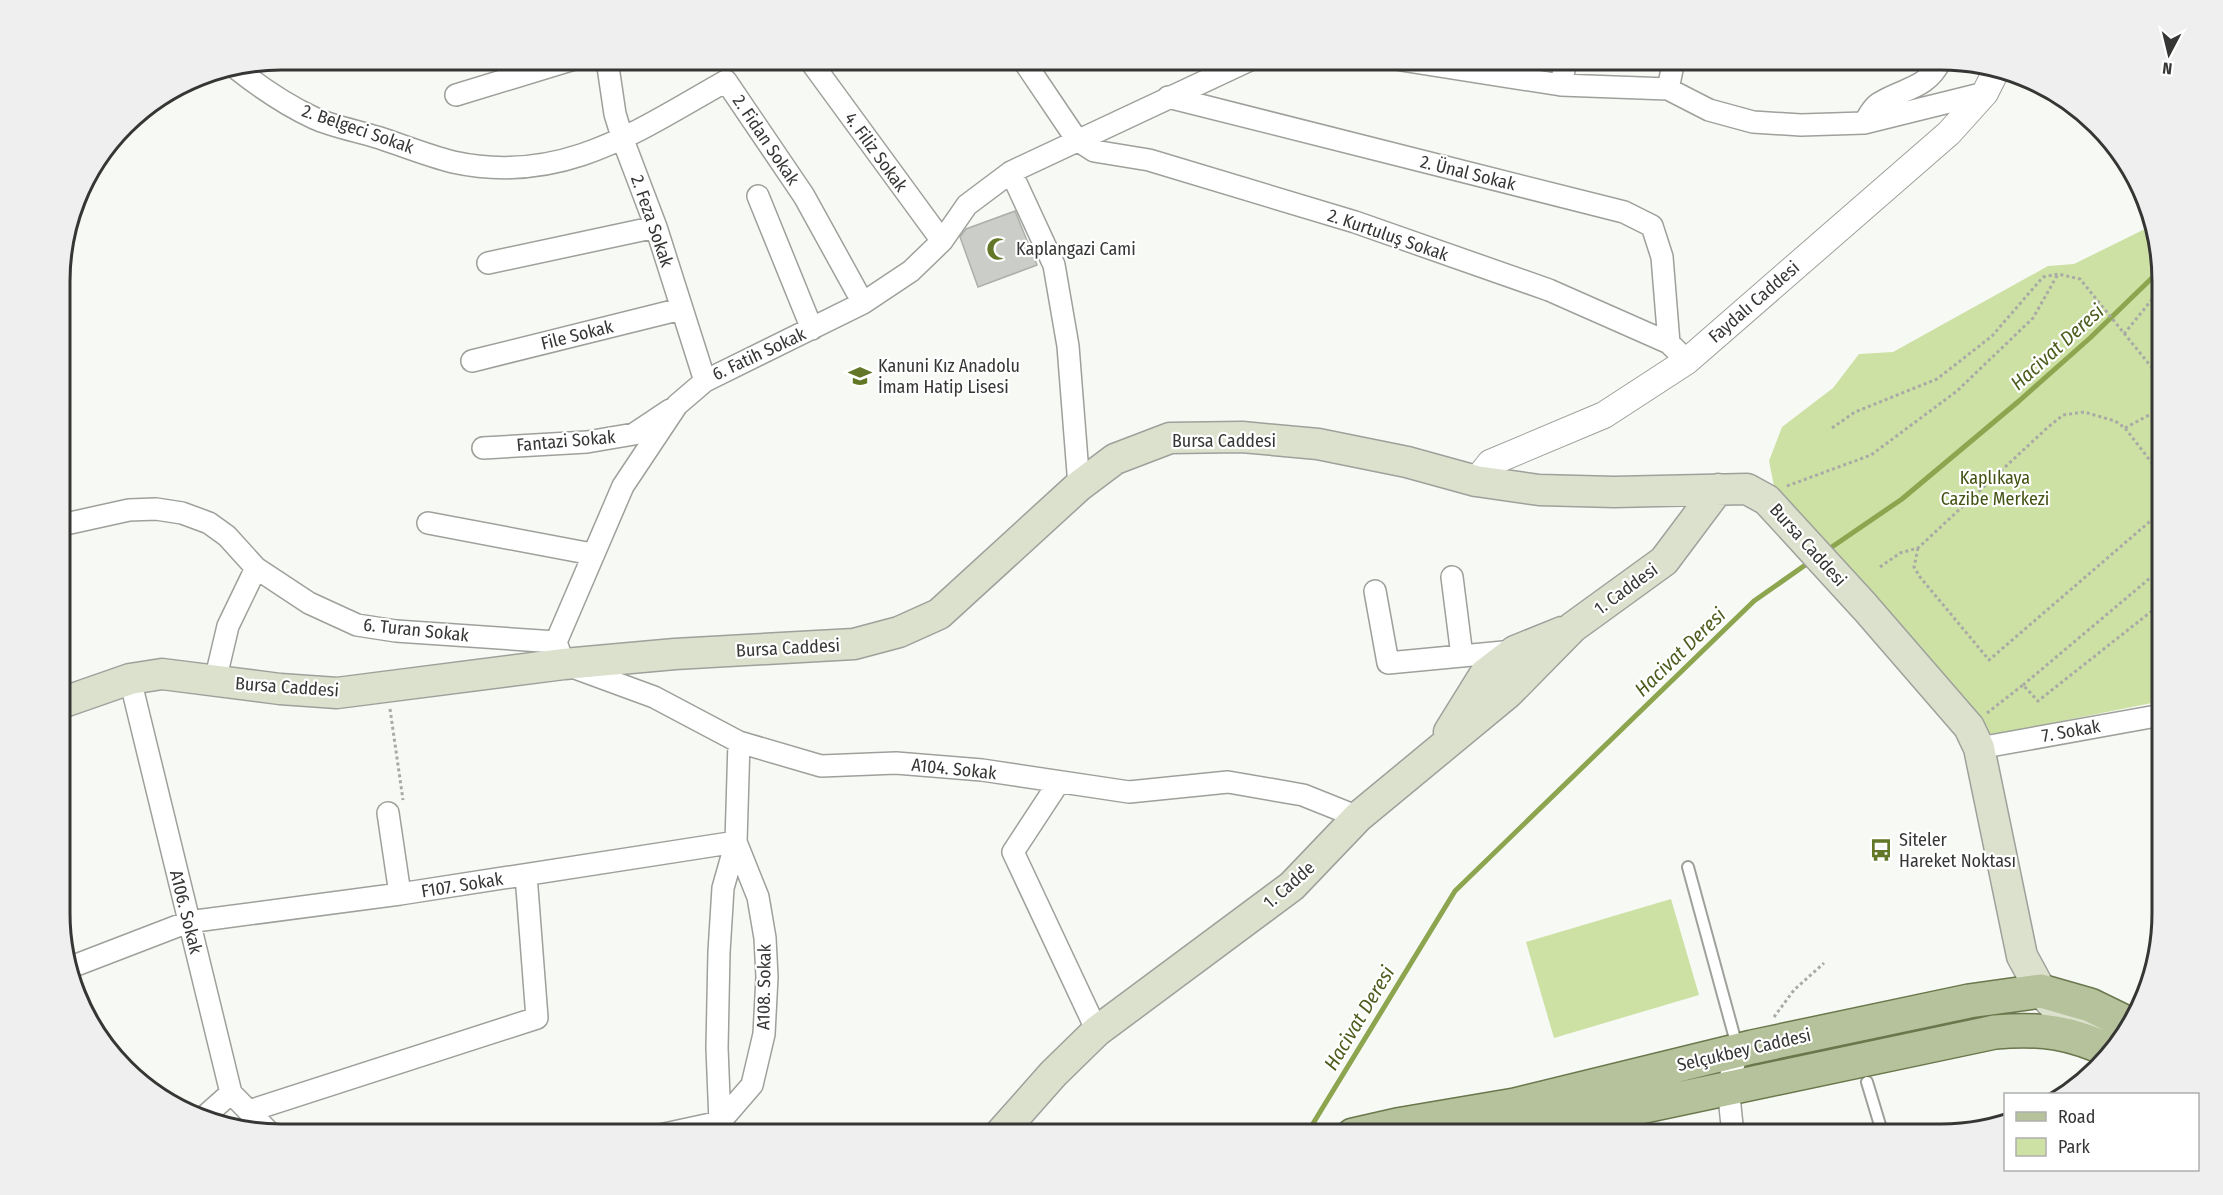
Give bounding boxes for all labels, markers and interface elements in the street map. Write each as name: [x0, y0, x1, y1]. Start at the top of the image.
north arrow: [2139, 24, 2199, 84]
text: N: [2161, 58, 2173, 78]
street label: 2. Fidan Sokak: [728, 91, 804, 190]
street label: 2. Belgeci Sokak: [299, 100, 417, 159]
street label: 4. Filiz Sokak: [840, 108, 913, 197]
street label: 2. Ünal Sokak: [1418, 151, 1519, 196]
street label: 2. Feza Sokak: [626, 172, 678, 270]
street label: 2. Kurtuluş Sokak: [1325, 204, 1452, 266]
mosque icon: Kaplangazi Cami: [985, 236, 1011, 262]
place label: Kaplangazi Cami: [1016, 238, 1136, 260]
street label: Faydalı Caddesi: [1704, 257, 1804, 347]
water label: Hacivat Deresi: [2006, 299, 2108, 395]
street label: File Sokak: [539, 315, 616, 355]
street label: 6. Fatih Sokak: [709, 323, 810, 385]
place label: Kanuni Kız Anadolu İmam Hatip Lisesi: [878, 355, 1020, 398]
school or university icon: Kanuni Kız Anadolu İmam Hatip Lisesi: [847, 363, 873, 389]
street label: Fantazi Sokak: [516, 426, 617, 456]
street label: Bursa Caddesi: [1172, 430, 1276, 452]
park label: Kaplıkaya Cazibe Merkezi: [1941, 467, 2049, 510]
street label: Bursa Caddesi: [1765, 499, 1851, 591]
street label: 1. Caddesi: [1590, 559, 1662, 619]
water label: Hacivat Deresi: [1630, 603, 1730, 701]
street label: 6. Turan Sokak: [362, 614, 470, 647]
street label: Bursa Caddesi: [735, 634, 841, 662]
street label: Bursa Caddesi: [234, 672, 340, 702]
street label: 7. Sokak: [2040, 715, 2103, 747]
street label: A104. Sokak: [910, 754, 998, 784]
place label: Siteler Hareket Noktası: [1899, 829, 2016, 872]
bus stop icon: Siteler Hareket Noktası: [1868, 837, 1894, 863]
street label: 1. Cadde: [1259, 857, 1319, 913]
street label: A106. Sokak: [165, 868, 207, 957]
street label: F107. Sokak: [420, 868, 505, 902]
street label: A108. Sokak: [752, 943, 776, 1030]
water label: Hacivat Deresi: [1319, 962, 1399, 1074]
street label: Selçukbey Caddesi: [1675, 1024, 1813, 1076]
legend: [2004, 1093, 2199, 1171]
text: Road: [2058, 1106, 2095, 1128]
text: Park: [2058, 1136, 2091, 1158]

